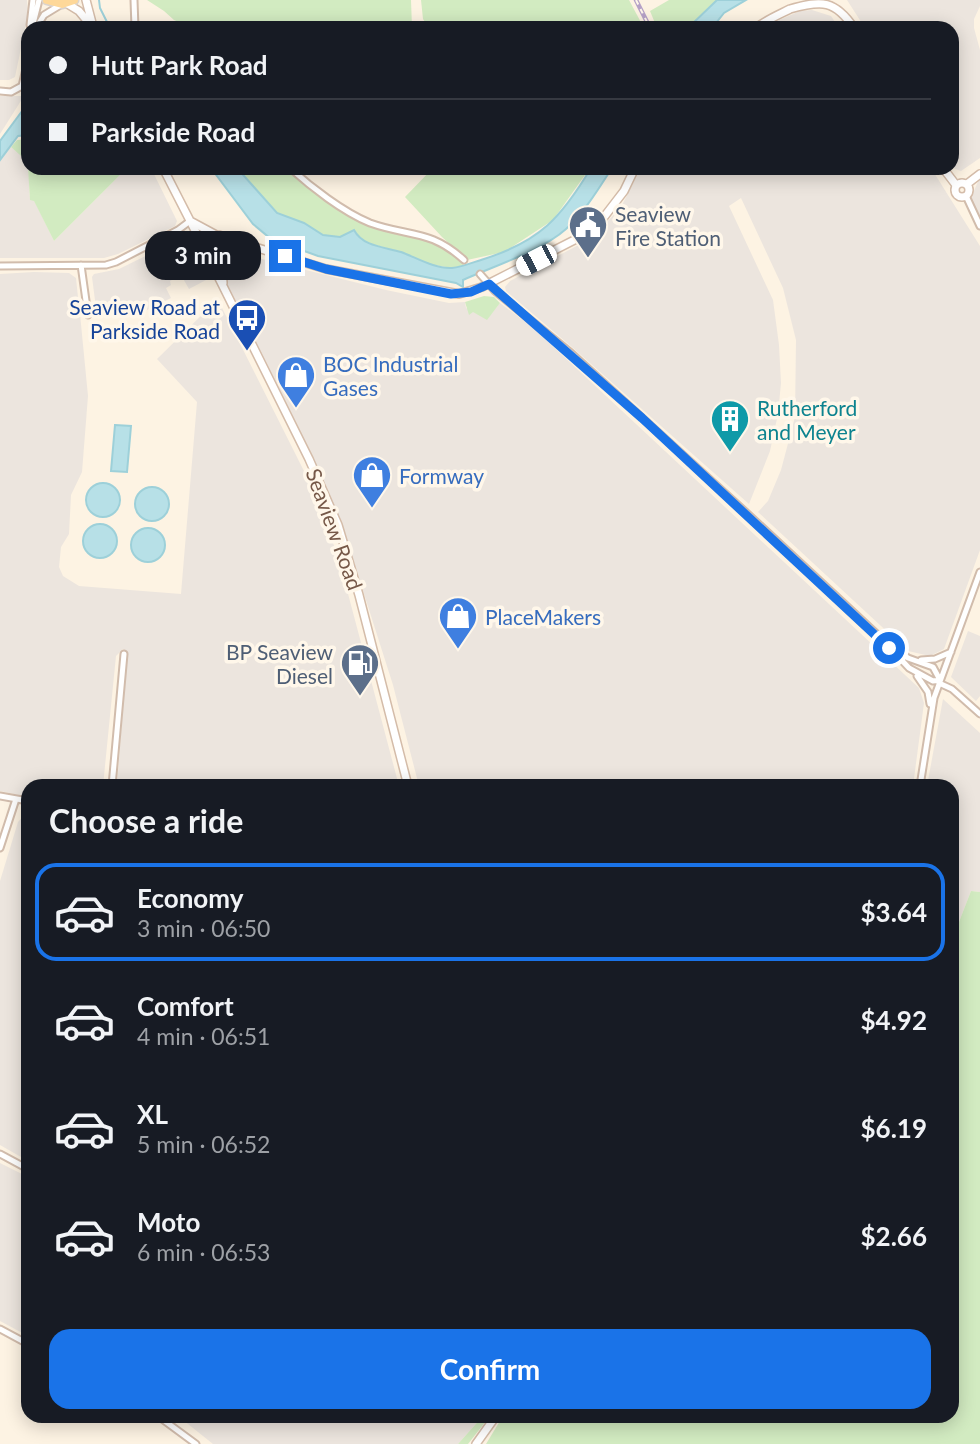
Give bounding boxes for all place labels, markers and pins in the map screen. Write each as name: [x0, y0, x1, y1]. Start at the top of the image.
place label: Seaview Fire Station: [615, 201, 721, 250]
public building icon: Seaview Fire Station: [567, 204, 609, 259]
place label: Seaview Road at Parkside Road: [69, 294, 220, 343]
bus stop icon: Seaview Road at Parkside Road: [226, 297, 268, 352]
place label: BOC Industrial Gases: [323, 351, 458, 400]
shop icon: BOC Industrial Gases: [275, 354, 317, 409]
place label: Rutherford and Meyer: [757, 395, 857, 444]
building icon: Rutherford and Meyer: [709, 398, 751, 453]
shop icon: Formway: [351, 454, 393, 509]
place label: Formway: [399, 463, 484, 488]
shop icon: PlaceMakers: [437, 595, 479, 650]
place label: PlaceMakers: [485, 604, 601, 629]
place label: BP Seaview Diesel: [226, 639, 333, 688]
fuel station icon: BP Seaview Diesel: [339, 642, 381, 697]

